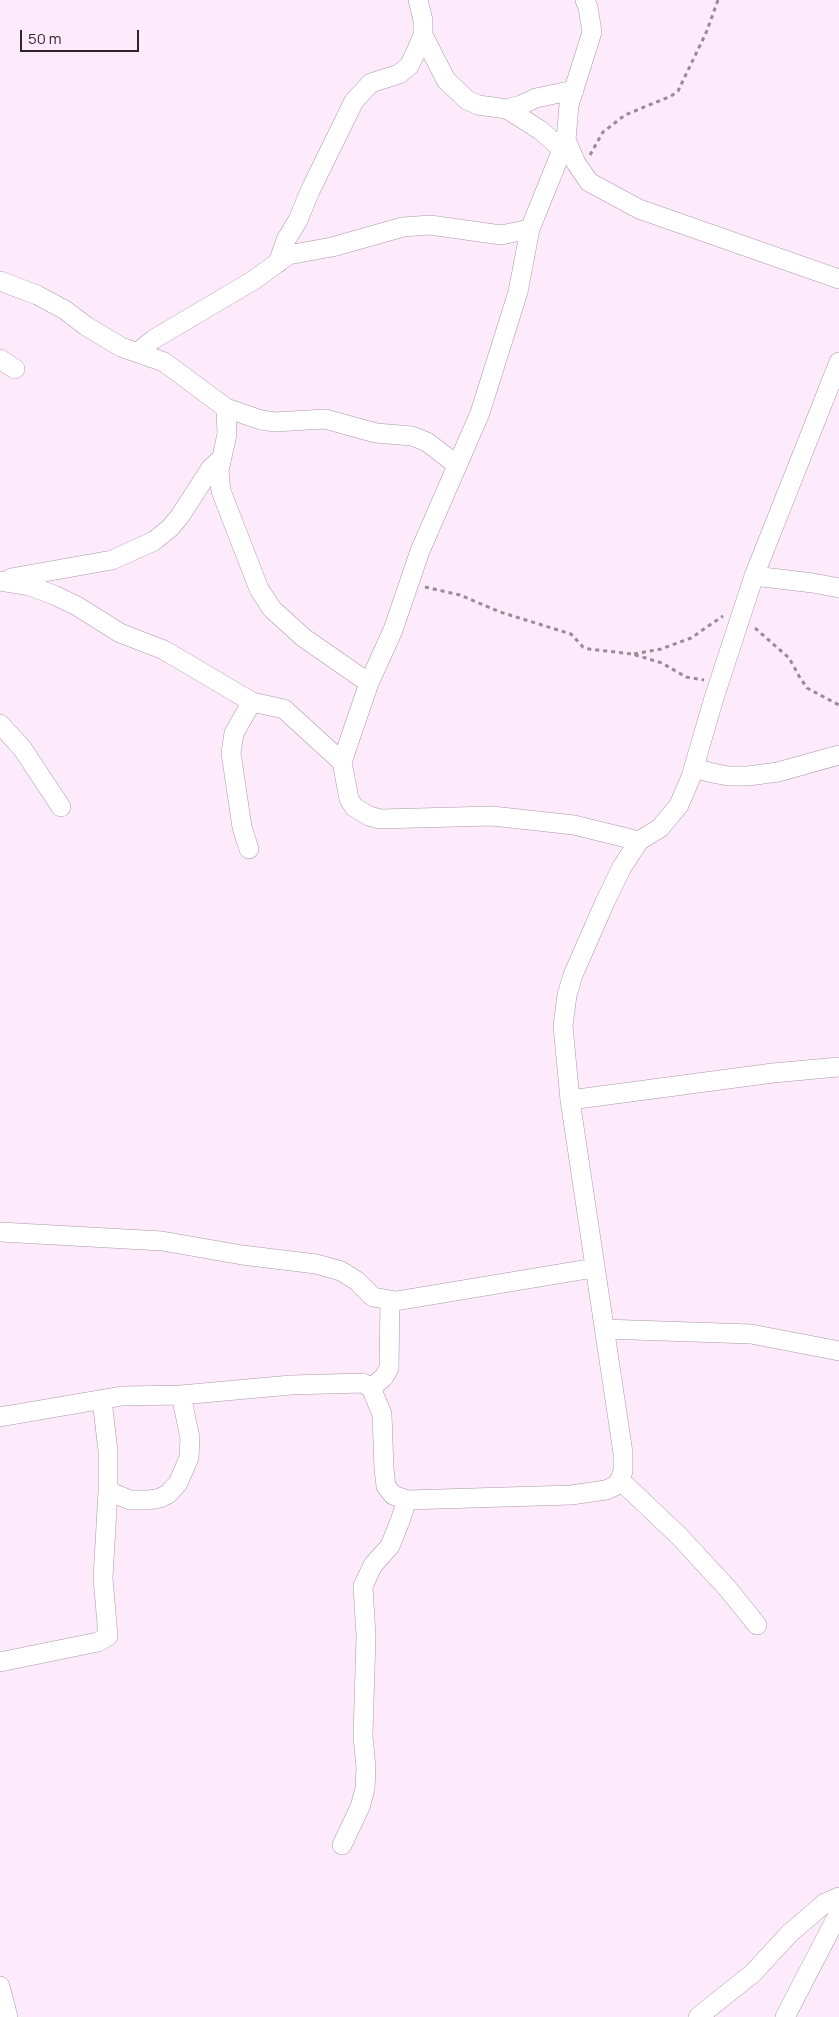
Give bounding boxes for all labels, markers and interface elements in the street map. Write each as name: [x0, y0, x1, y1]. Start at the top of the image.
scale bar: [22, 20, 141, 52]
text: 50 m: [28, 28, 62, 49]

